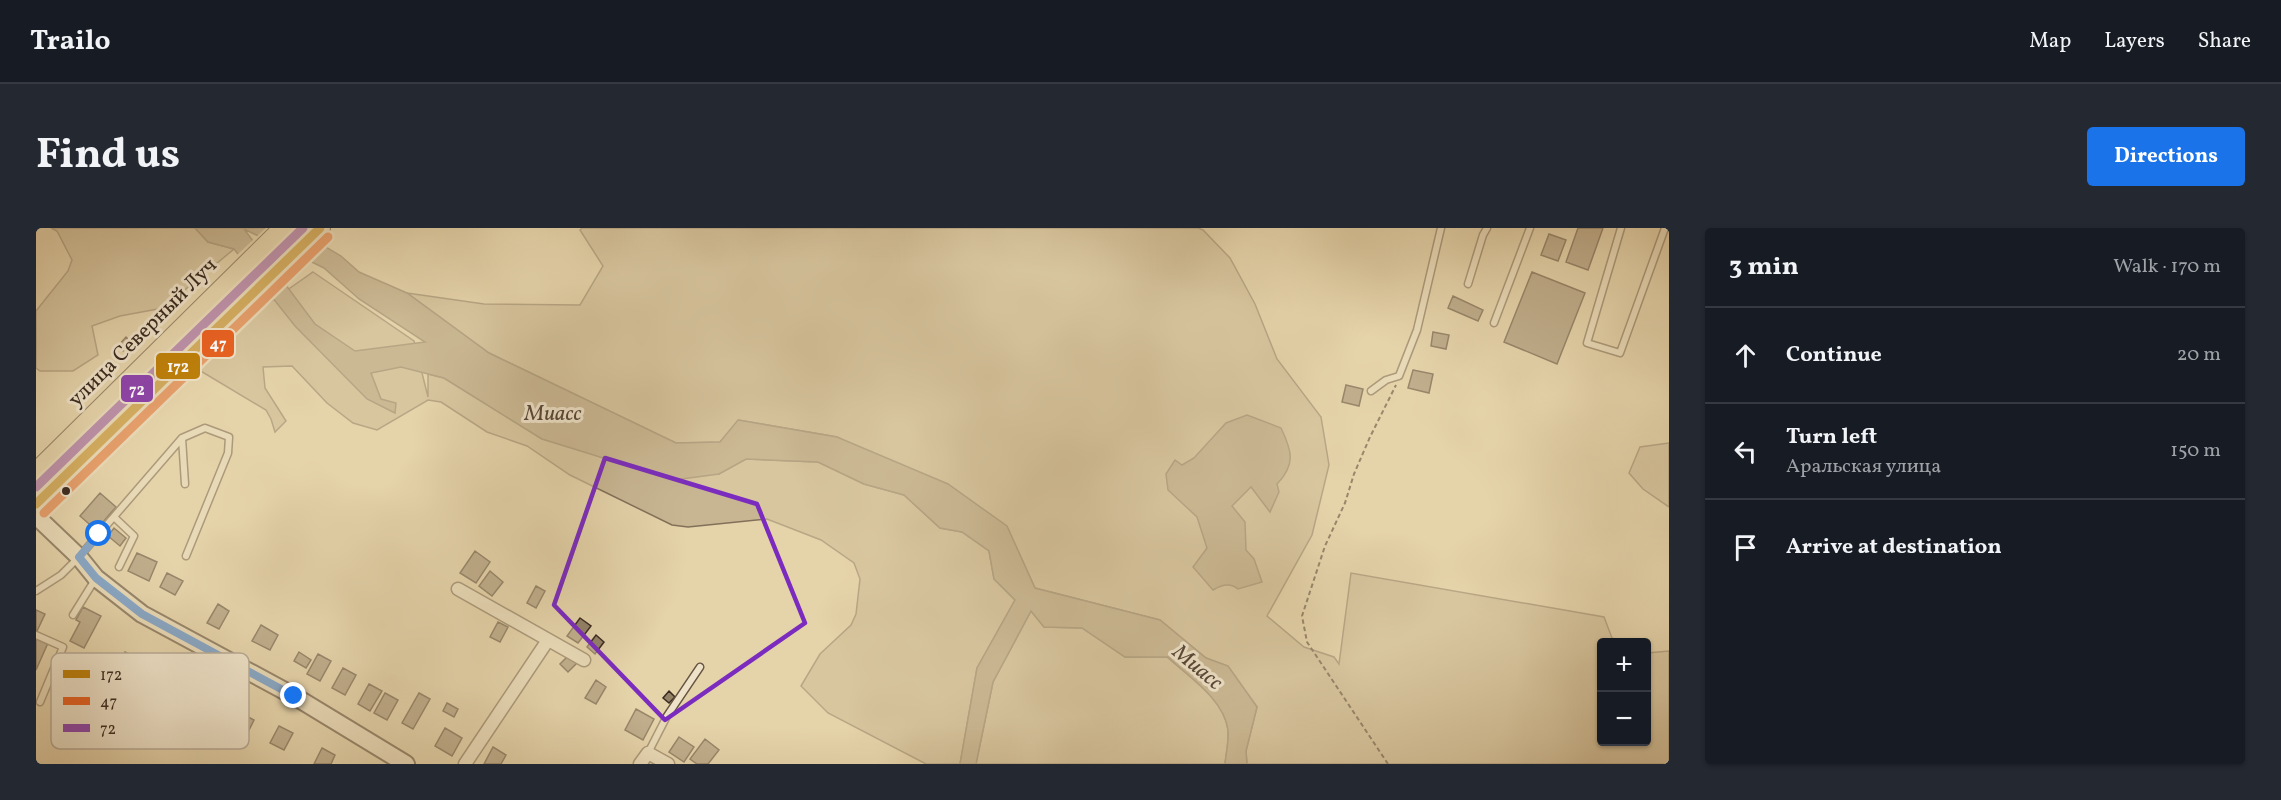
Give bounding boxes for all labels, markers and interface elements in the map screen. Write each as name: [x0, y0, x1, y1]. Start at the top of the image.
text: Trailo: [30, 22, 111, 61]
text: Map: [2029, 27, 2071, 56]
text: Layers: [2104, 27, 2165, 56]
text: Share: [2198, 27, 2251, 56]
text: Find us: [36, 127, 180, 186]
button: Directions: [2087, 127, 2245, 186]
text: 3 min: [1729, 249, 1799, 285]
street label: улица Северный Луч: [62, 252, 224, 414]
text: Walk · 170 m: [2113, 253, 2221, 281]
line badge: 47: [201, 329, 235, 358]
text: 47: [209, 334, 227, 356]
icon: ahead: [1729, 339, 1762, 372]
text: Continue: [1786, 340, 1882, 371]
text: 20 m: [2177, 341, 2221, 369]
line badge: 172: [155, 352, 201, 380]
text: 172: [167, 357, 189, 379]
line badge: 72: [120, 374, 154, 403]
text: 72: [129, 380, 145, 402]
water label: Миасс: [523, 399, 582, 430]
text: Turn left: [1786, 422, 1877, 453]
icon: left: [1729, 435, 1762, 468]
text: 150 m: [2170, 437, 2221, 465]
text: Аральская улица: [1786, 453, 1941, 481]
unlabelled marker: [60, 485, 72, 497]
route start: [85, 520, 111, 546]
icon: arrive: [1729, 531, 1762, 564]
text: Arrive at destination: [1786, 532, 2002, 563]
water label: Миасс: [1164, 637, 1229, 698]
map controls: [1597, 638, 1651, 746]
button: +: [1597, 638, 1651, 692]
legend: [51, 653, 249, 749]
text: 172: [100, 665, 122, 687]
route end: [280, 682, 306, 708]
text: 47: [100, 692, 118, 714]
button: −: [1597, 692, 1651, 746]
text: 72: [100, 719, 116, 741]

